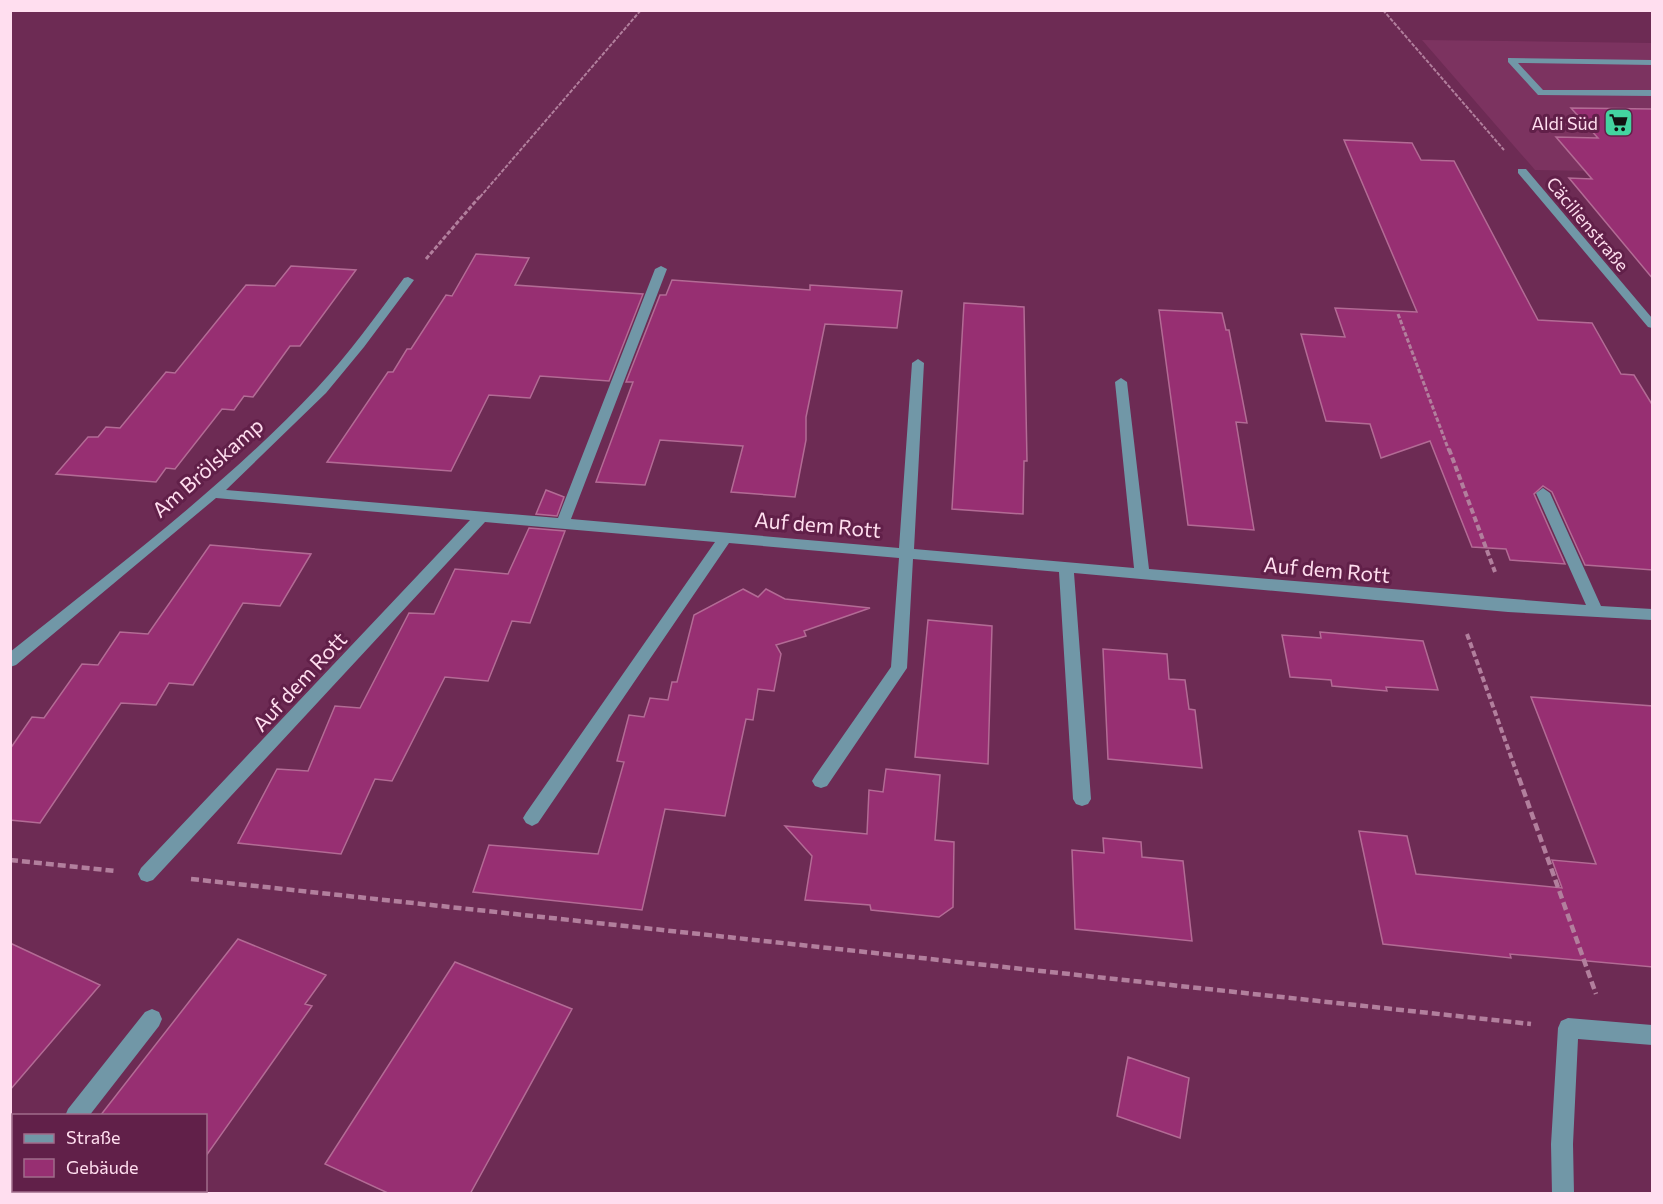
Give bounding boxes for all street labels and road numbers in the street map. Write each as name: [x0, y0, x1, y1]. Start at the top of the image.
street label: Cäcilienstraße: [1542, 172, 1634, 276]
street label: Am Brölskamp: [146, 412, 268, 522]
street label: Auf dem Rott: [754, 506, 882, 542]
street label: Auf dem Rott: [1263, 551, 1391, 587]
street label: Auf dem Rott: [247, 626, 351, 736]

